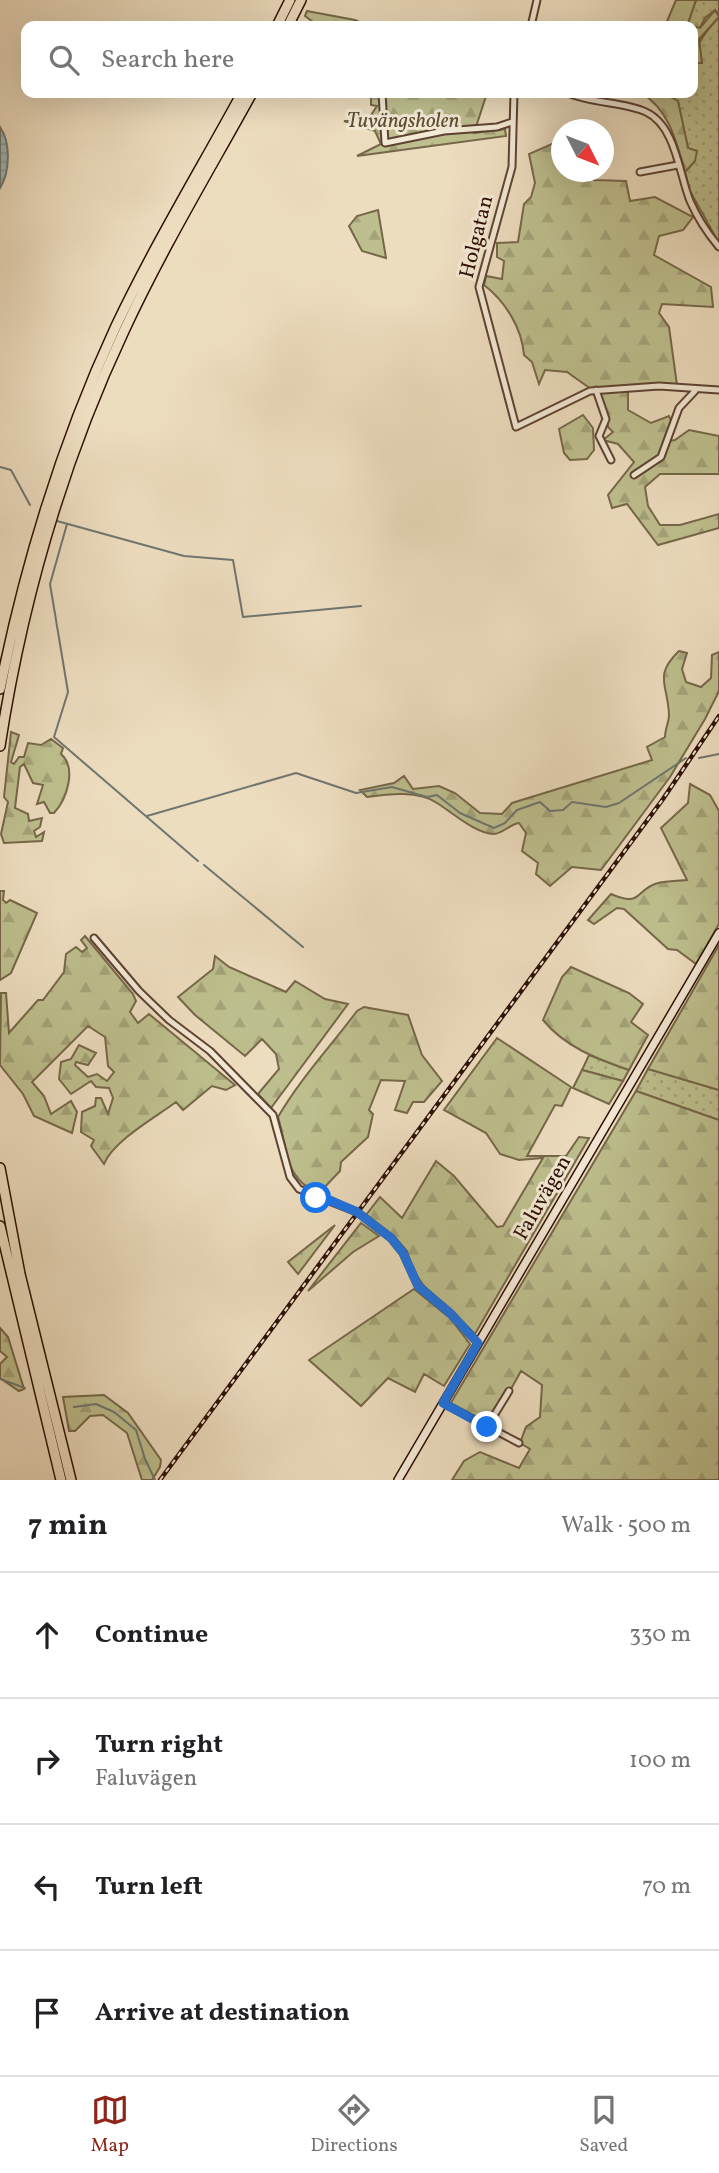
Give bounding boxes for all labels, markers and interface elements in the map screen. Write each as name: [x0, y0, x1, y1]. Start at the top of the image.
search box: [21, 21, 698, 98]
icon: search: [45, 41, 83, 79]
text: Search here: [101, 42, 234, 78]
park label: Tuvängsholen: [347, 107, 459, 136]
north arrow: [551, 119, 614, 182]
street label: Holgatan: [453, 193, 501, 281]
street label: Faluvägen: [507, 1150, 579, 1246]
route start: [300, 1182, 331, 1213]
route end: [471, 1411, 502, 1442]
text: 7 min: [28, 1505, 108, 1547]
text: Walk · 500 m: [561, 1510, 691, 1542]
icon: ahead: [28, 1616, 66, 1654]
text: Continue: [95, 1617, 208, 1653]
text: 330 m: [629, 1619, 691, 1651]
text: Turn right: [95, 1727, 223, 1763]
icon: right: [28, 1742, 66, 1780]
text: 100 m: [629, 1745, 691, 1777]
text: Faluvägen: [95, 1763, 197, 1795]
icon: left: [28, 1868, 66, 1906]
text: Turn left: [95, 1869, 203, 1905]
text: 70 m: [642, 1871, 691, 1903]
icon: arrive: [28, 1994, 66, 2032]
text: Arrive at destination: [95, 1995, 350, 2031]
tab: Map: [91, 2091, 129, 2159]
tab: Directions: [311, 2091, 398, 2159]
tab: Saved: [579, 2091, 628, 2159]

